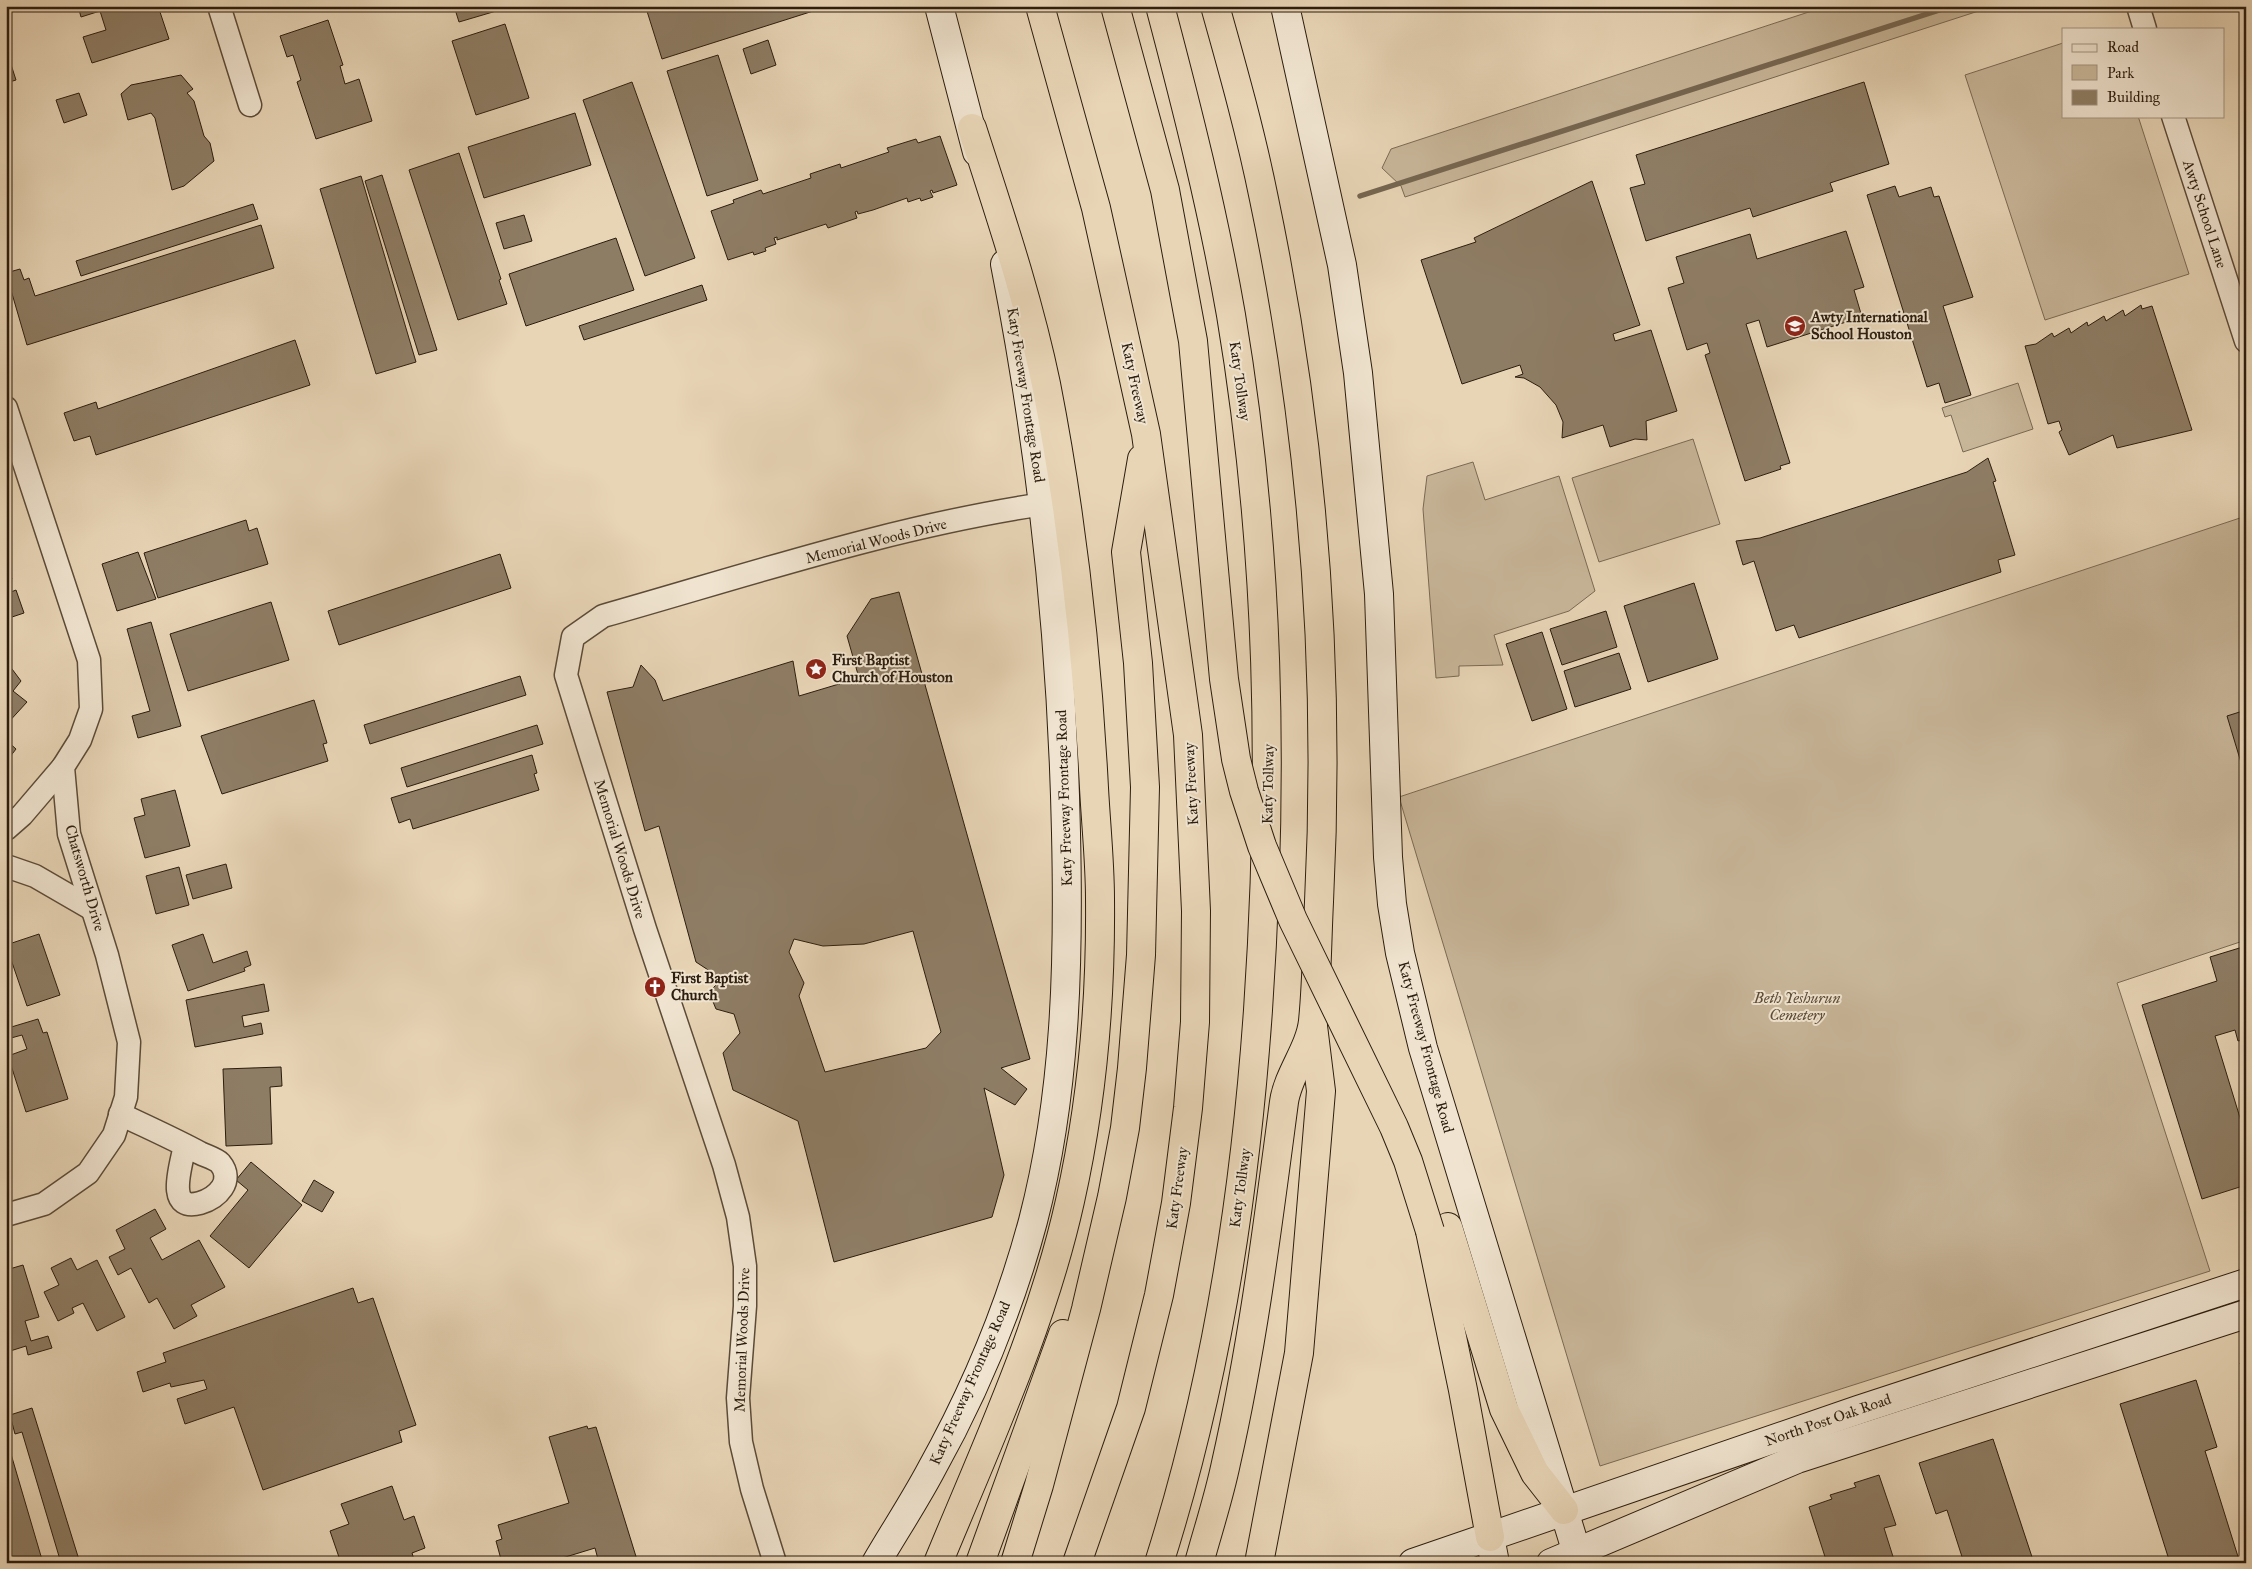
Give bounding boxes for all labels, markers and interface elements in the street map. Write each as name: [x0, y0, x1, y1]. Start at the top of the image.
legend: [2062, 28, 2224, 118]
text: Road: [2107, 38, 2139, 56]
text: Park: [2107, 64, 2134, 82]
text: Building: [2107, 88, 2161, 106]
street label: Awty School Lane: [2179, 157, 2231, 270]
street label: Katy Freeway Frontage Road: [1003, 306, 1049, 484]
place label: Awty International School Houston: [1810, 308, 1929, 343]
school or university icon: Awty International School Houston: [1783, 314, 1807, 338]
street label: Katy Tollway: [1226, 340, 1255, 423]
street label: Katy Freeway: [1118, 341, 1153, 426]
street label: Memorial Woods Drive: [803, 515, 949, 567]
place label: First Baptist Church of Houston: [832, 651, 954, 686]
place icon: First Baptist Church of Houston: [804, 657, 828, 681]
street label: Katy Freeway Frontage Road: [1052, 709, 1076, 887]
street label: Katy Freeway: [1180, 741, 1202, 826]
street label: Katy Tollway: [1258, 743, 1278, 824]
street label: Memorial Woods Drive: [590, 777, 650, 921]
street label: Chatsworth Drive: [61, 823, 109, 933]
street label: Katy Freeway Frontage Road: [1394, 959, 1458, 1135]
place label: First Baptist Church: [671, 969, 749, 1004]
church icon: First Baptist Church: [643, 975, 667, 999]
park label: Beth Yeshurun Cemetery: [1753, 989, 1840, 1024]
street label: Katy Freeway: [1162, 1145, 1192, 1230]
street label: Katy Tollway: [1226, 1146, 1255, 1229]
street label: Memorial Woods Drive: [730, 1267, 754, 1413]
street label: Katy Freeway Frontage Road: [926, 1298, 1014, 1468]
street label: North Post Oak Road: [1762, 1390, 1894, 1450]

